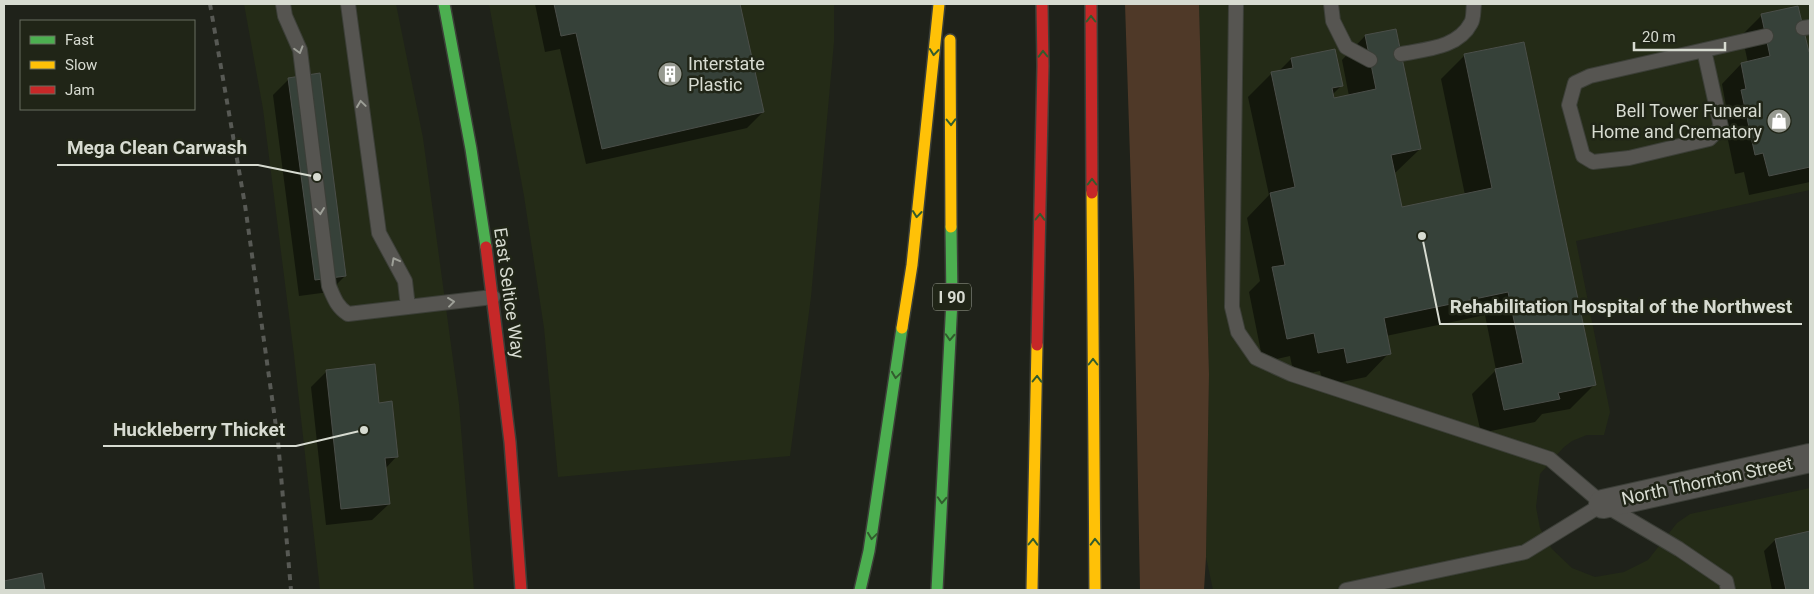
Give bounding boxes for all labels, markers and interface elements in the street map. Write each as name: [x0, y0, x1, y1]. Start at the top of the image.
one-way arrow: [1086, 15, 1096, 22]
legend: [20, 20, 195, 110]
scale bar: [1634, 20, 1725, 52]
text: 20 m: [1642, 28, 1676, 46]
text: Fast: [65, 31, 94, 49]
one-way arrow: [293, 45, 303, 53]
one-way arrow: [928, 49, 939, 57]
one-way arrow: [1038, 50, 1048, 58]
place label: Interstate Plastic: [688, 53, 765, 95]
text: Slow: [65, 56, 97, 74]
building icon: Interstate Plastic: [657, 61, 683, 87]
text: Jam: [65, 81, 95, 99]
one-way arrow: [357, 100, 367, 108]
place label: Bell Tower Funeral Home and Crematory: [1591, 100, 1762, 142]
shop icon: Bell Tower Funeral Home and Crematory: [1766, 108, 1792, 134]
one-way arrow: [946, 119, 956, 127]
callout: Mega Clean Carwash: [57, 131, 258, 165]
text: Mega Clean Carwash: [67, 136, 247, 159]
one-way arrow: [1087, 177, 1097, 185]
one-way arrow: [314, 206, 324, 215]
one-way arrow: [912, 210, 923, 218]
one-way arrow: [1035, 212, 1045, 220]
street label: East Seltice Way: [490, 226, 529, 360]
one-way arrow: [392, 257, 402, 266]
road number: I 90: [933, 284, 971, 310]
callout: Rehabilitation Hospital of the Northwest: [1440, 290, 1802, 324]
text: Rehabilitation Hospital of the Northwest: [1450, 295, 1793, 318]
one-way arrow: [447, 297, 455, 308]
one-way arrow: [945, 334, 956, 342]
one-way arrow: [1088, 357, 1098, 365]
one-way arrow: [891, 371, 901, 379]
one-way arrow: [1031, 375, 1042, 383]
callout: Huckleberry Thicket: [103, 412, 296, 446]
text: Huckleberry Thicket: [113, 418, 286, 441]
street label: North Thornton Street: [1619, 452, 1794, 509]
one-way arrow: [936, 496, 947, 504]
one-way arrow: [867, 531, 877, 540]
one-way arrow: [1028, 537, 1038, 545]
one-way arrow: [1090, 537, 1100, 545]

